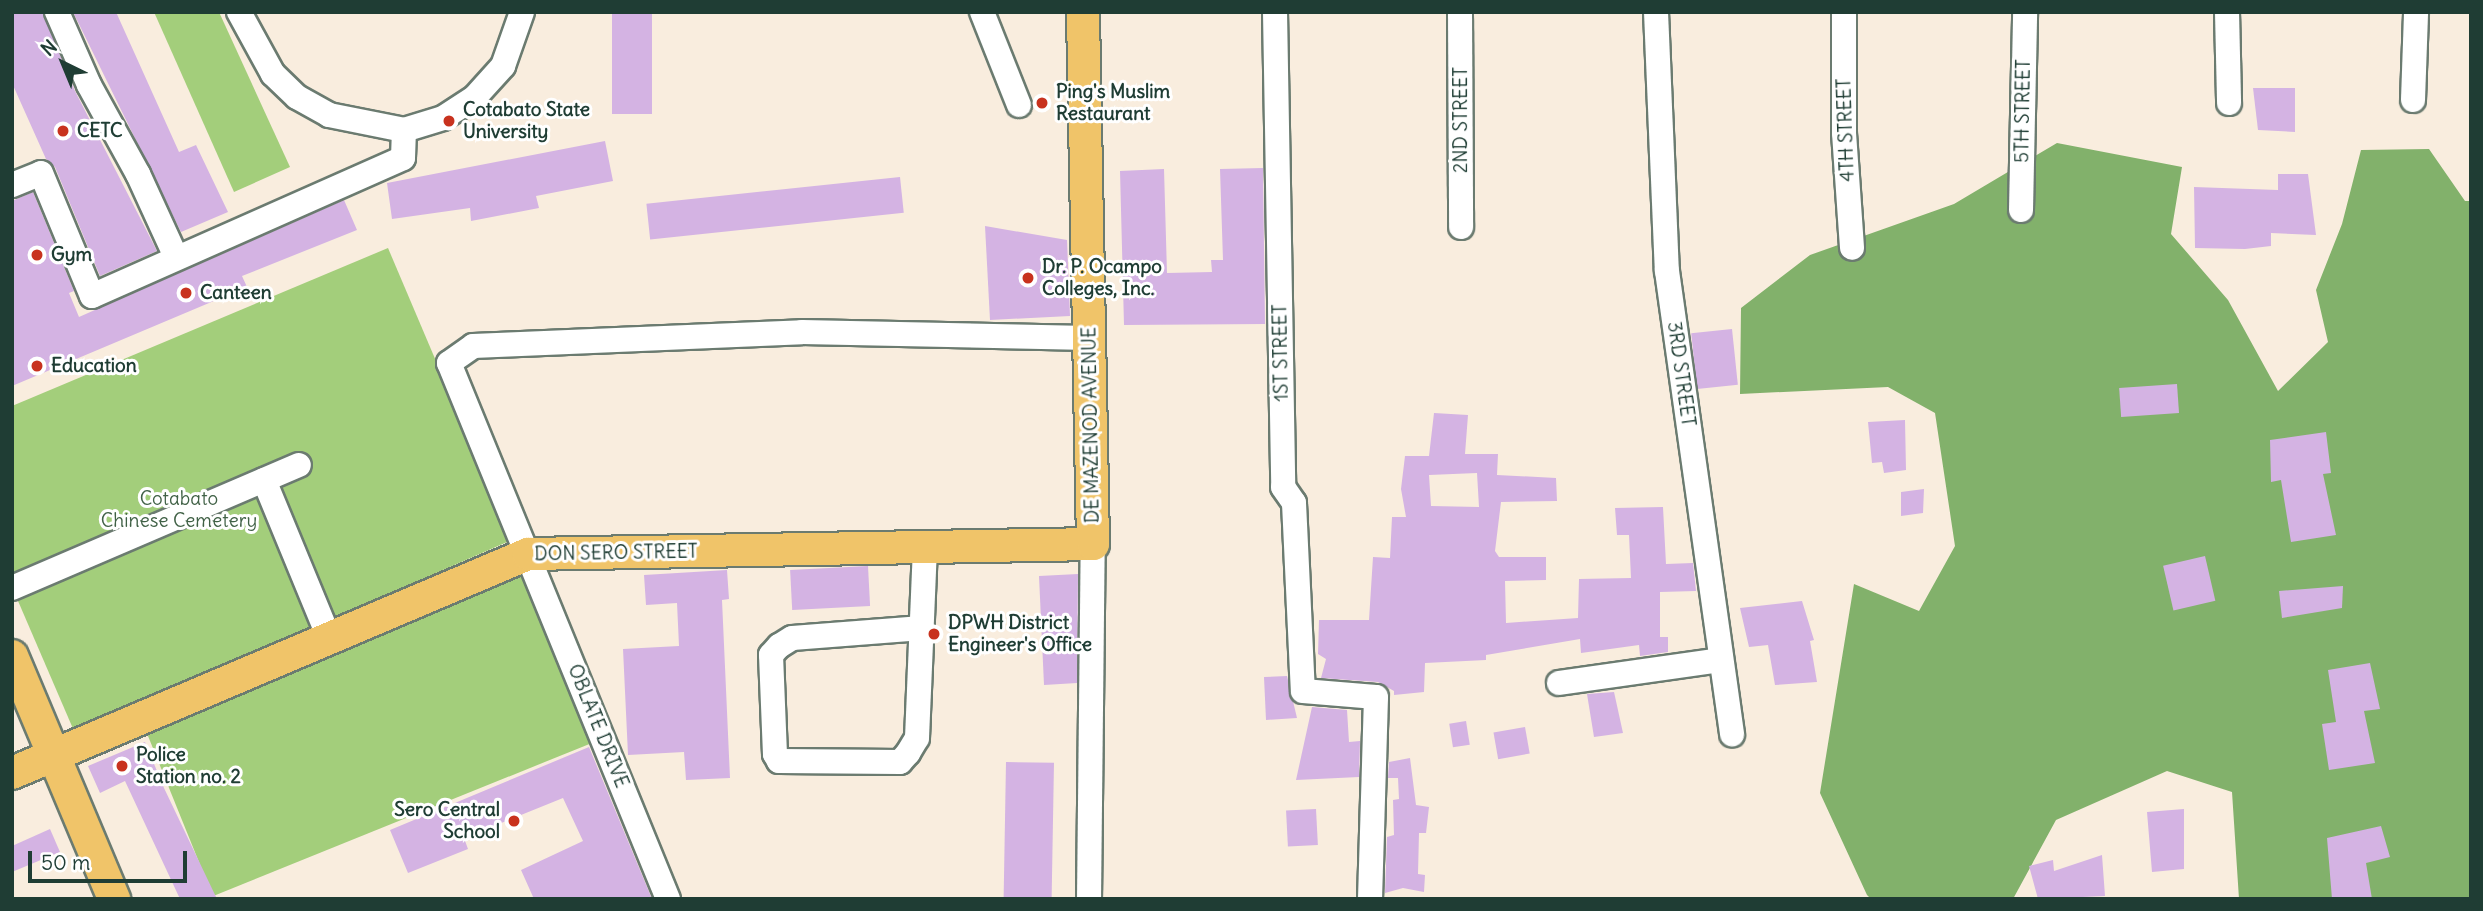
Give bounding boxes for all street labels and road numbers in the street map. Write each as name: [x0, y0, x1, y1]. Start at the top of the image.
street label: 5TH STREET: [2011, 59, 2035, 163]
street label: 2ND STREET: [1450, 67, 1472, 173]
street label: 4TH STREET: [1833, 78, 1859, 182]
street label: 1ST STREET: [1269, 304, 1293, 402]
street label: 3RD STREET: [1662, 320, 1700, 428]
street label: DE MAZENOD AVENUE: [1078, 327, 1104, 523]
street label: DON SERO STREET: [534, 540, 698, 566]
street label: OBLATE DRIVE: [563, 661, 633, 791]

